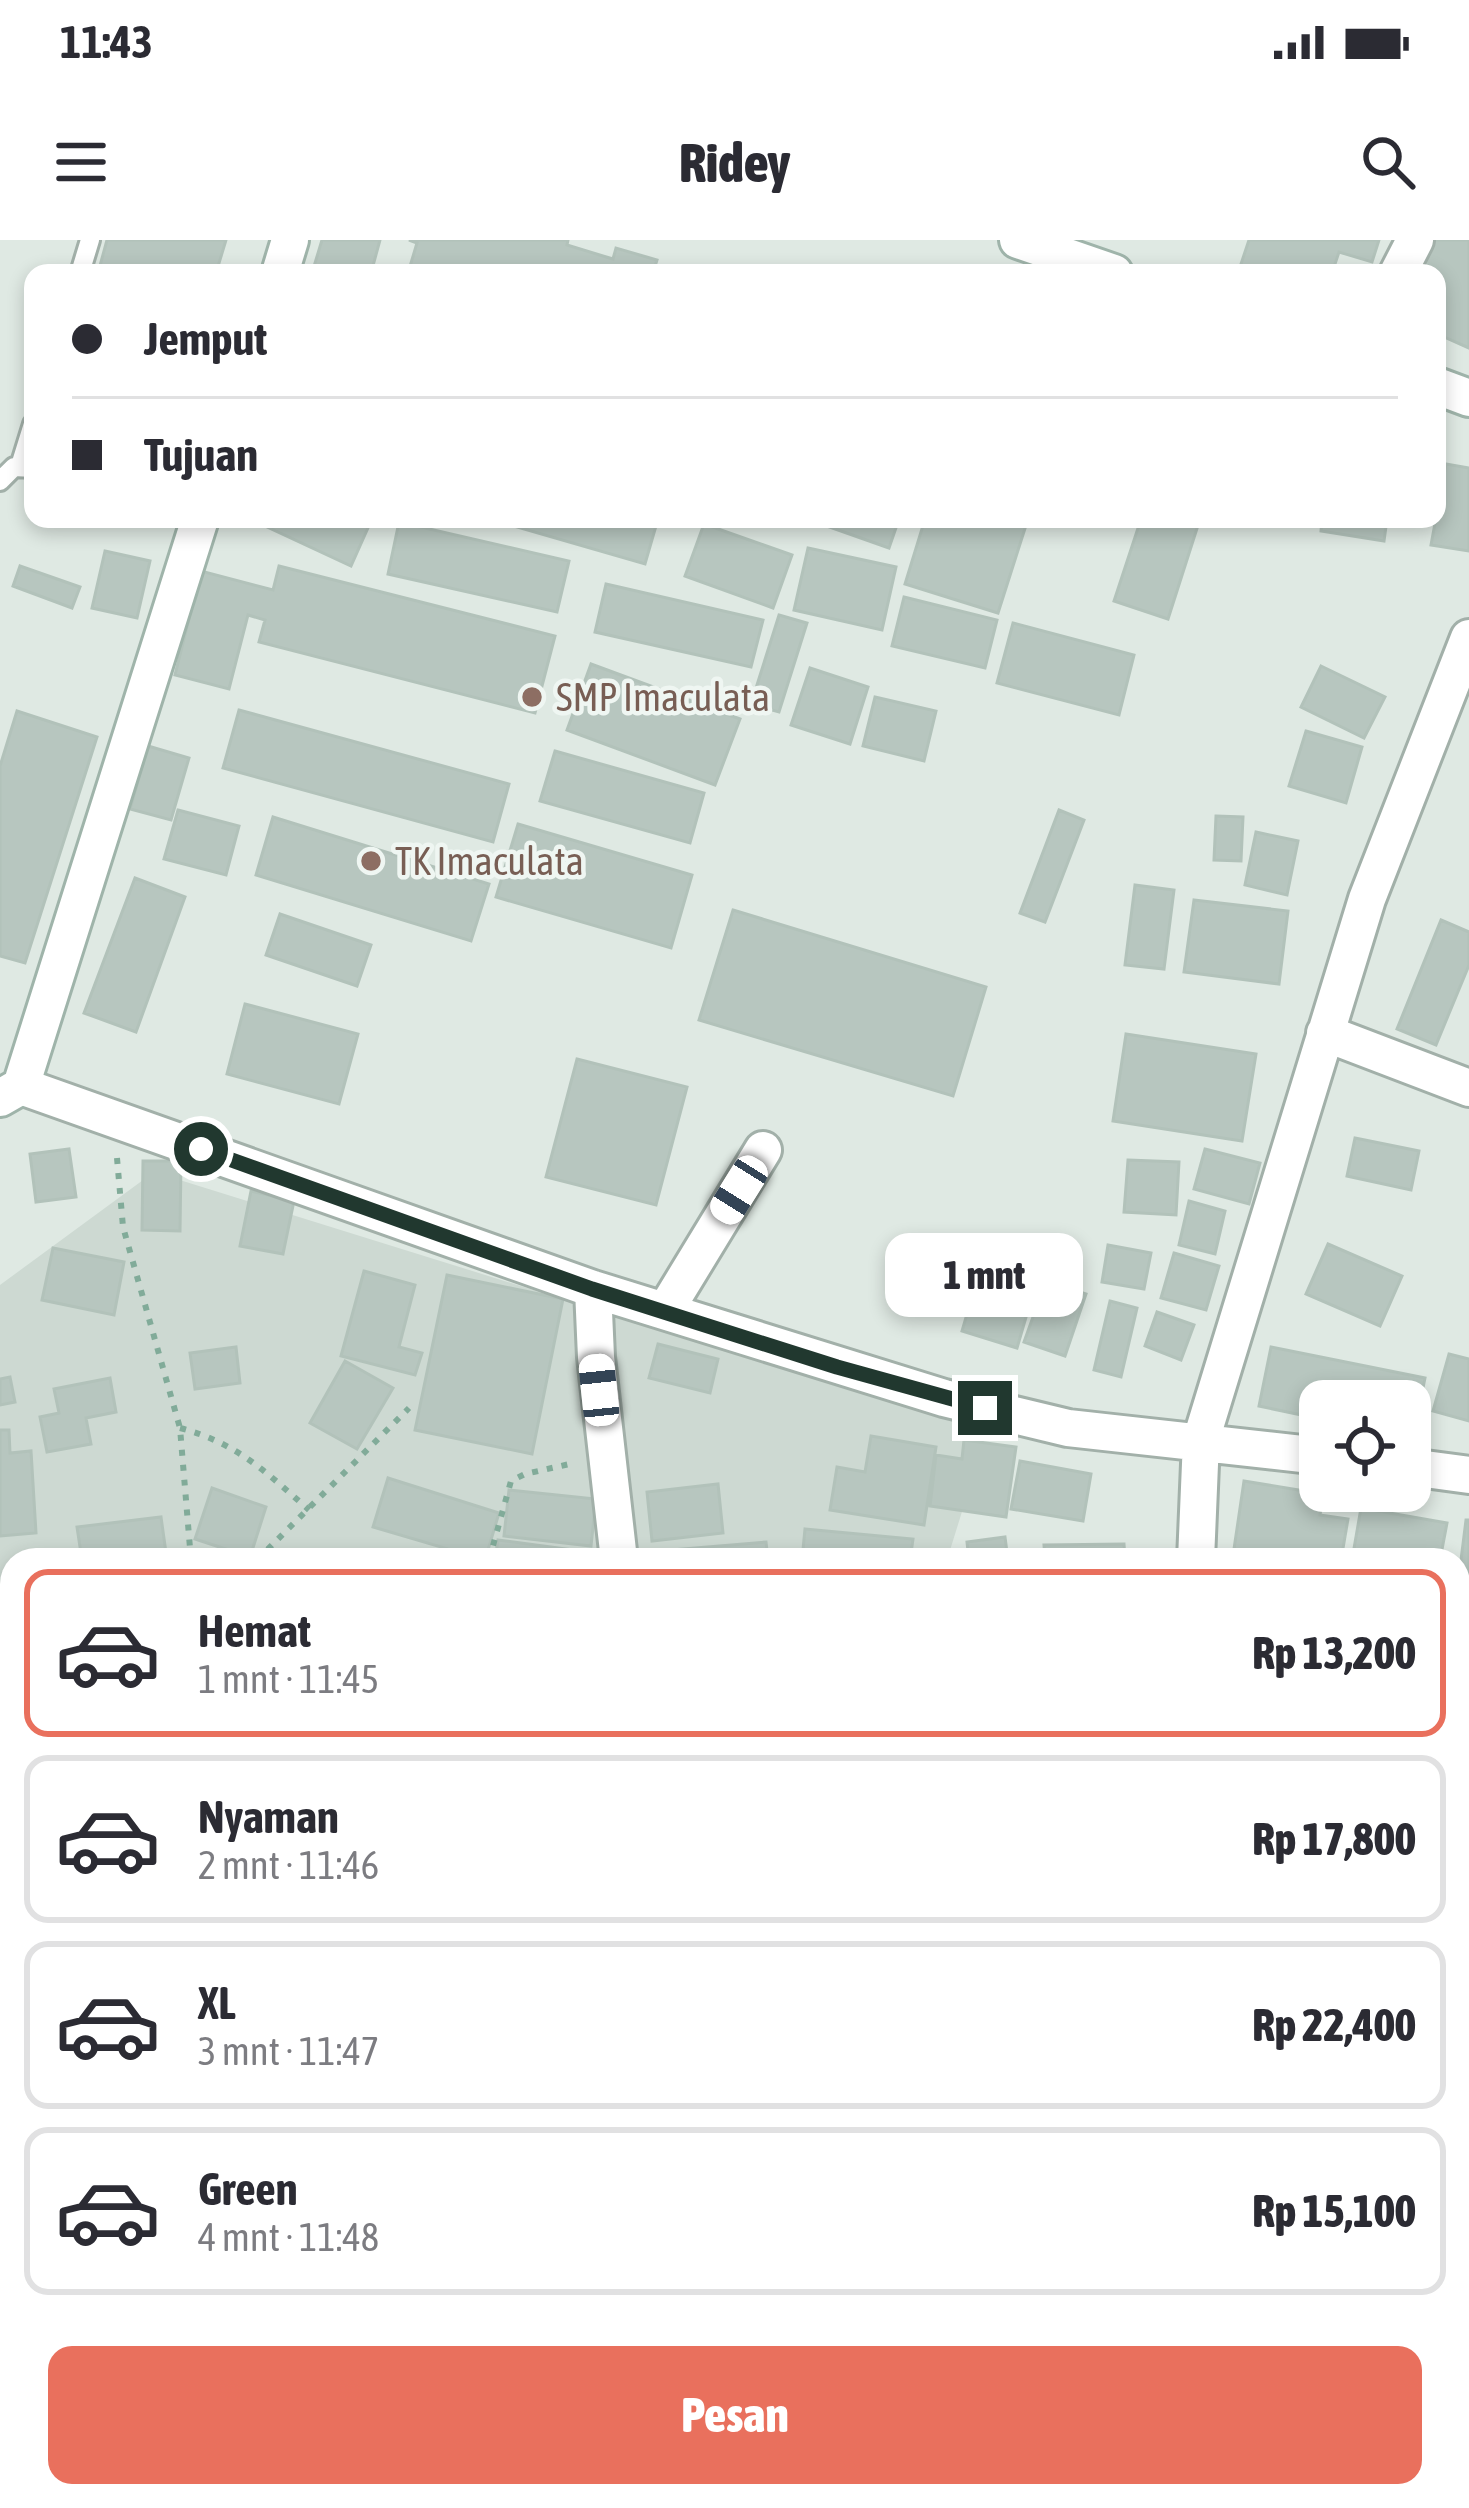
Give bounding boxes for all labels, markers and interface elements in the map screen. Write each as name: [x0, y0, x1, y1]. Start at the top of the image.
text: 11:43: [60, 16, 153, 68]
icon: menu: [48, 129, 114, 195]
icon: search: [1355, 129, 1421, 195]
text: Ridey: [679, 132, 790, 193]
text: Jemput: [144, 313, 267, 365]
text: Tujuan: [144, 429, 258, 481]
place label: SMP Imaculata: [556, 675, 770, 719]
marker: SMP Imaculata: [519, 684, 545, 710]
place label: TK Imaculata: [395, 839, 584, 883]
marker: TK Imaculata: [358, 848, 384, 874]
route start: [174, 1122, 228, 1176]
car: [705, 1150, 773, 1230]
callout: 1 mnt: [886, 1234, 1084, 1318]
text: 1 mnt: [943, 1253, 1025, 1297]
car: [577, 1352, 621, 1428]
map controls: [1299, 1380, 1431, 1512]
button: locate: [1299, 1380, 1431, 1512]
route end: [958, 1381, 1012, 1435]
icon: car: [54, 1599, 162, 1707]
text: Hemat: [198, 1605, 311, 1657]
text: Rp 13,200: [1252, 1627, 1416, 1679]
text: 1 mnt · 11:45: [198, 1657, 379, 1701]
icon: car: [54, 1785, 162, 1893]
text: Nyaman: [198, 1791, 339, 1843]
text: Rp 17,800: [1252, 1813, 1416, 1865]
text: 2 mnt · 11:46: [198, 1843, 379, 1887]
icon: car: [54, 1971, 162, 2079]
text: XL: [198, 1977, 236, 2029]
text: Rp 22,400: [1252, 1999, 1416, 2051]
text: 3 mnt · 11:47: [198, 2029, 379, 2073]
icon: car: [54, 2157, 162, 2265]
text: Green: [198, 2163, 298, 2215]
text: Rp 15,100: [1252, 2185, 1416, 2237]
text: 4 mnt · 11:48: [198, 2215, 379, 2259]
button: Pesan: [48, 2346, 1422, 2484]

